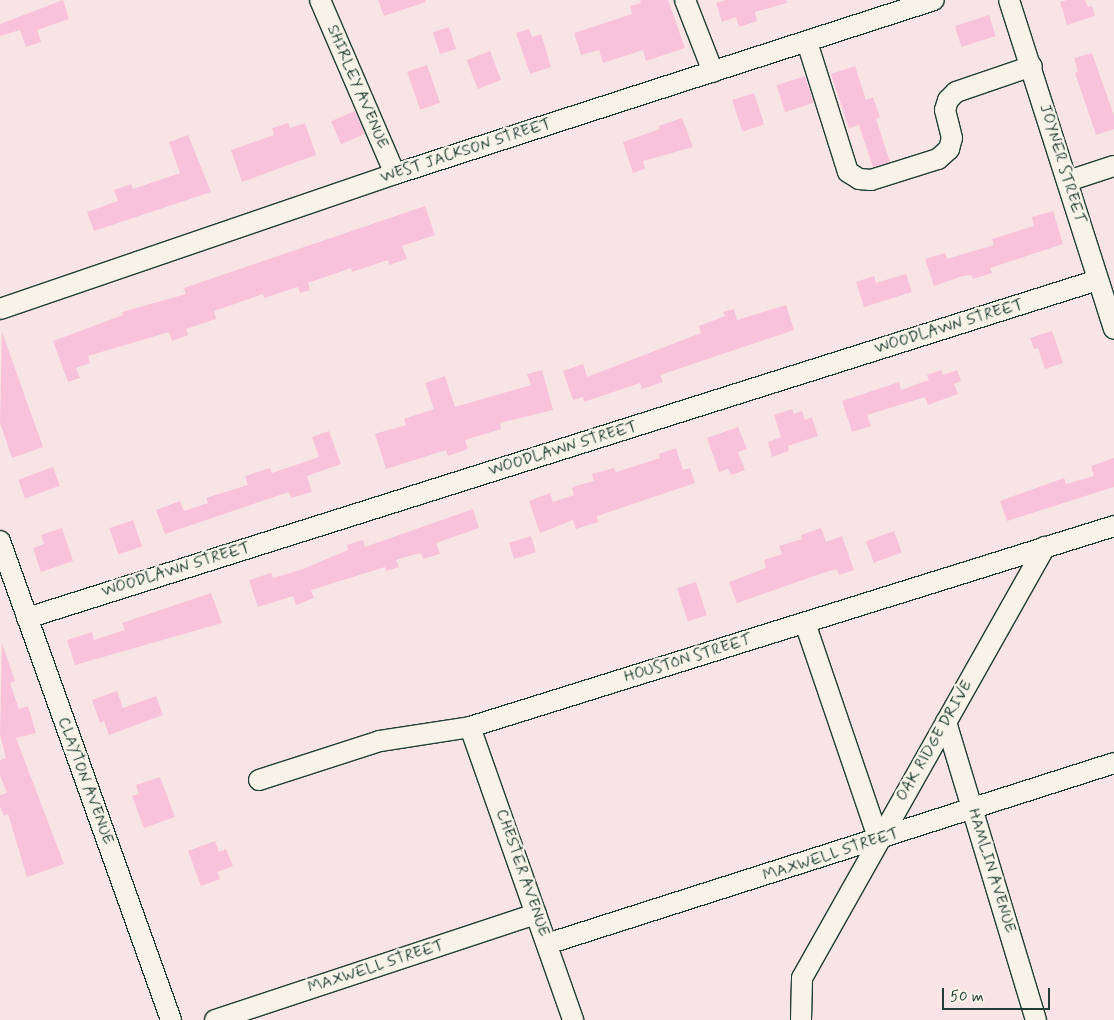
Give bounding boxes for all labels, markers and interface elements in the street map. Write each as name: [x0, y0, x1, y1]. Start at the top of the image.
street label: SHIRLEY AVENUE: [322, 22, 392, 152]
street label: JOYNER STREET: [1035, 102, 1089, 226]
street label: WEST JACKSON STREET: [377, 114, 555, 188]
street label: WOODLAWN STREET: [871, 295, 1027, 359]
street label: WOODLAWN STREET: [485, 417, 641, 481]
street label: WOODLAWN STREET: [98, 538, 254, 602]
street label: HOUSTON STREET: [622, 630, 754, 688]
street label: OAK RIDGE DRIVE: [891, 674, 979, 808]
street label: CLAYTON AVENUE: [53, 714, 117, 848]
street label: HAMLIN AVENUE: [963, 805, 1019, 937]
street label: CHESTER AVENUE: [491, 806, 553, 940]
street label: MAXWELL STREET: [760, 824, 902, 886]
street label: MAXWELL STREET: [305, 936, 447, 998]
scale bar: [944, 978, 1052, 1010]
text: 50 m: [950, 987, 984, 1007]

